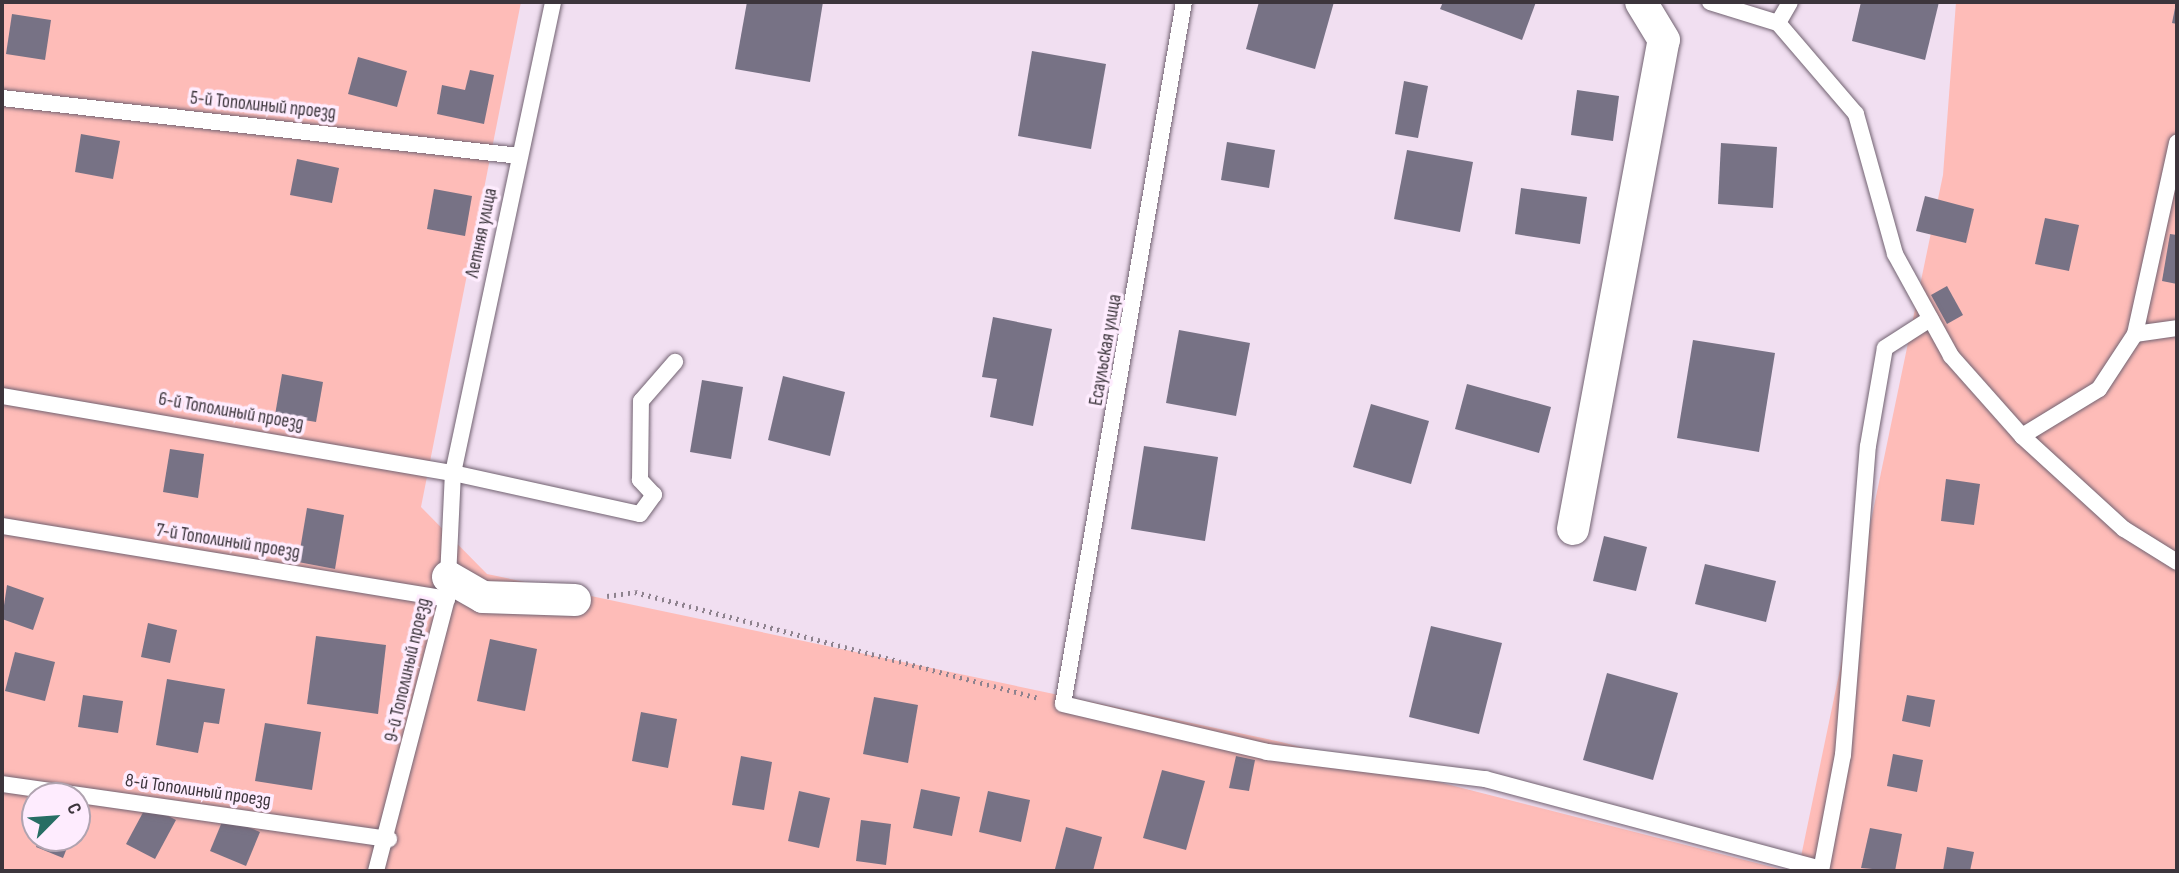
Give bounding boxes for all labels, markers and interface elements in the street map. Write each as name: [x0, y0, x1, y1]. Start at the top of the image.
street label: 5-й Тополиный проезд: [189, 87, 337, 125]
street label: Летняя улица: [461, 186, 503, 280]
street label: Есаульская улица: [1085, 292, 1127, 408]
street label: 6-й Тополиный проезд: [157, 388, 305, 436]
street label: 7-й Тополиный проезд: [154, 519, 302, 565]
street label: 9-й Тополиный проезд: [380, 596, 436, 744]
street label: 8-й Тополиный проезд: [124, 769, 272, 813]
north arrow: [21, 782, 91, 852]
text: С: [61, 799, 86, 818]

